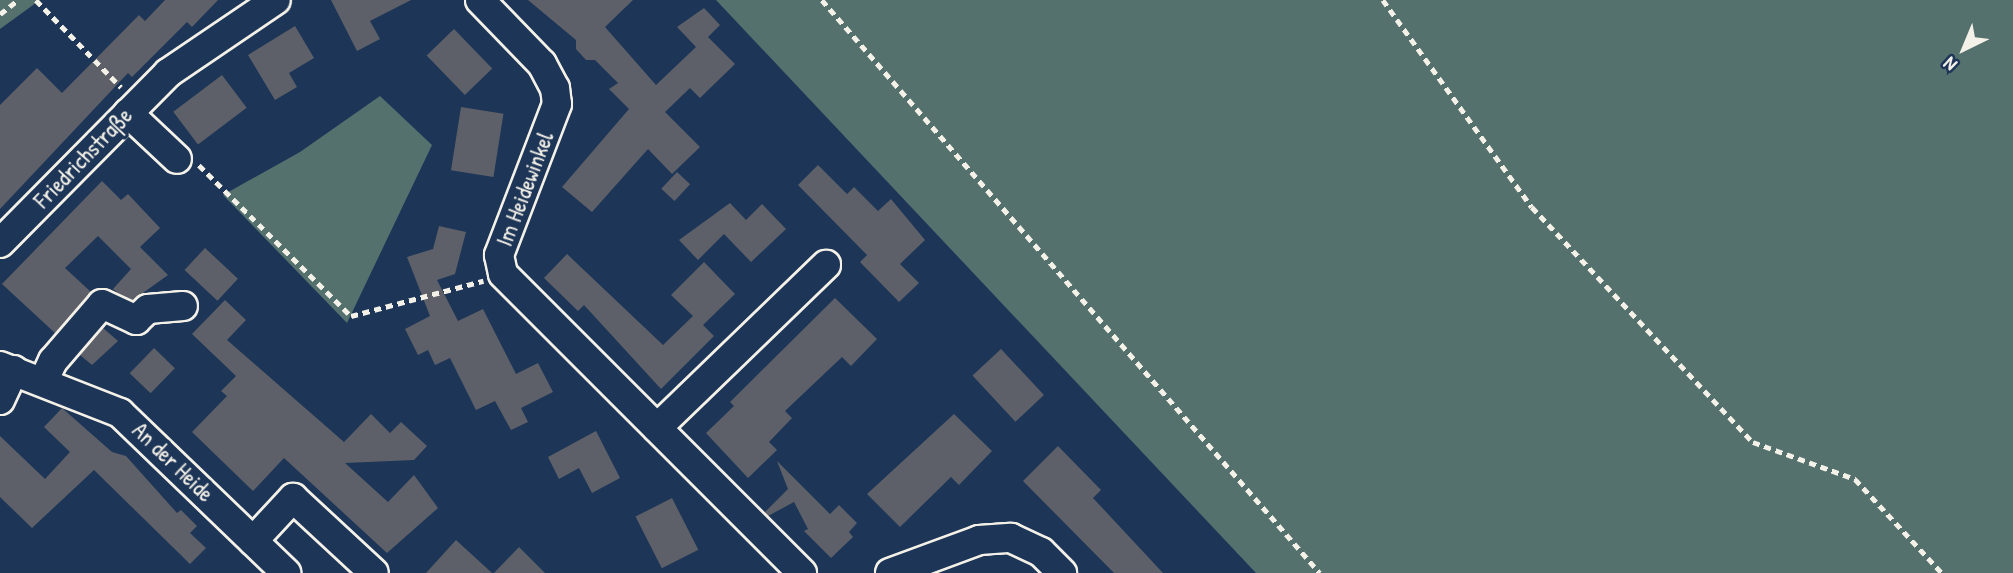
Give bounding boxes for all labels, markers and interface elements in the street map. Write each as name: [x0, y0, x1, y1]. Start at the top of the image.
north arrow: [1929, 14, 1999, 84]
text: N: [1937, 51, 1962, 77]
street label: Friedrichstraße: [28, 102, 138, 214]
street label: Im Heidewinkel: [491, 128, 559, 250]
street label: An der Heide: [127, 417, 219, 507]

